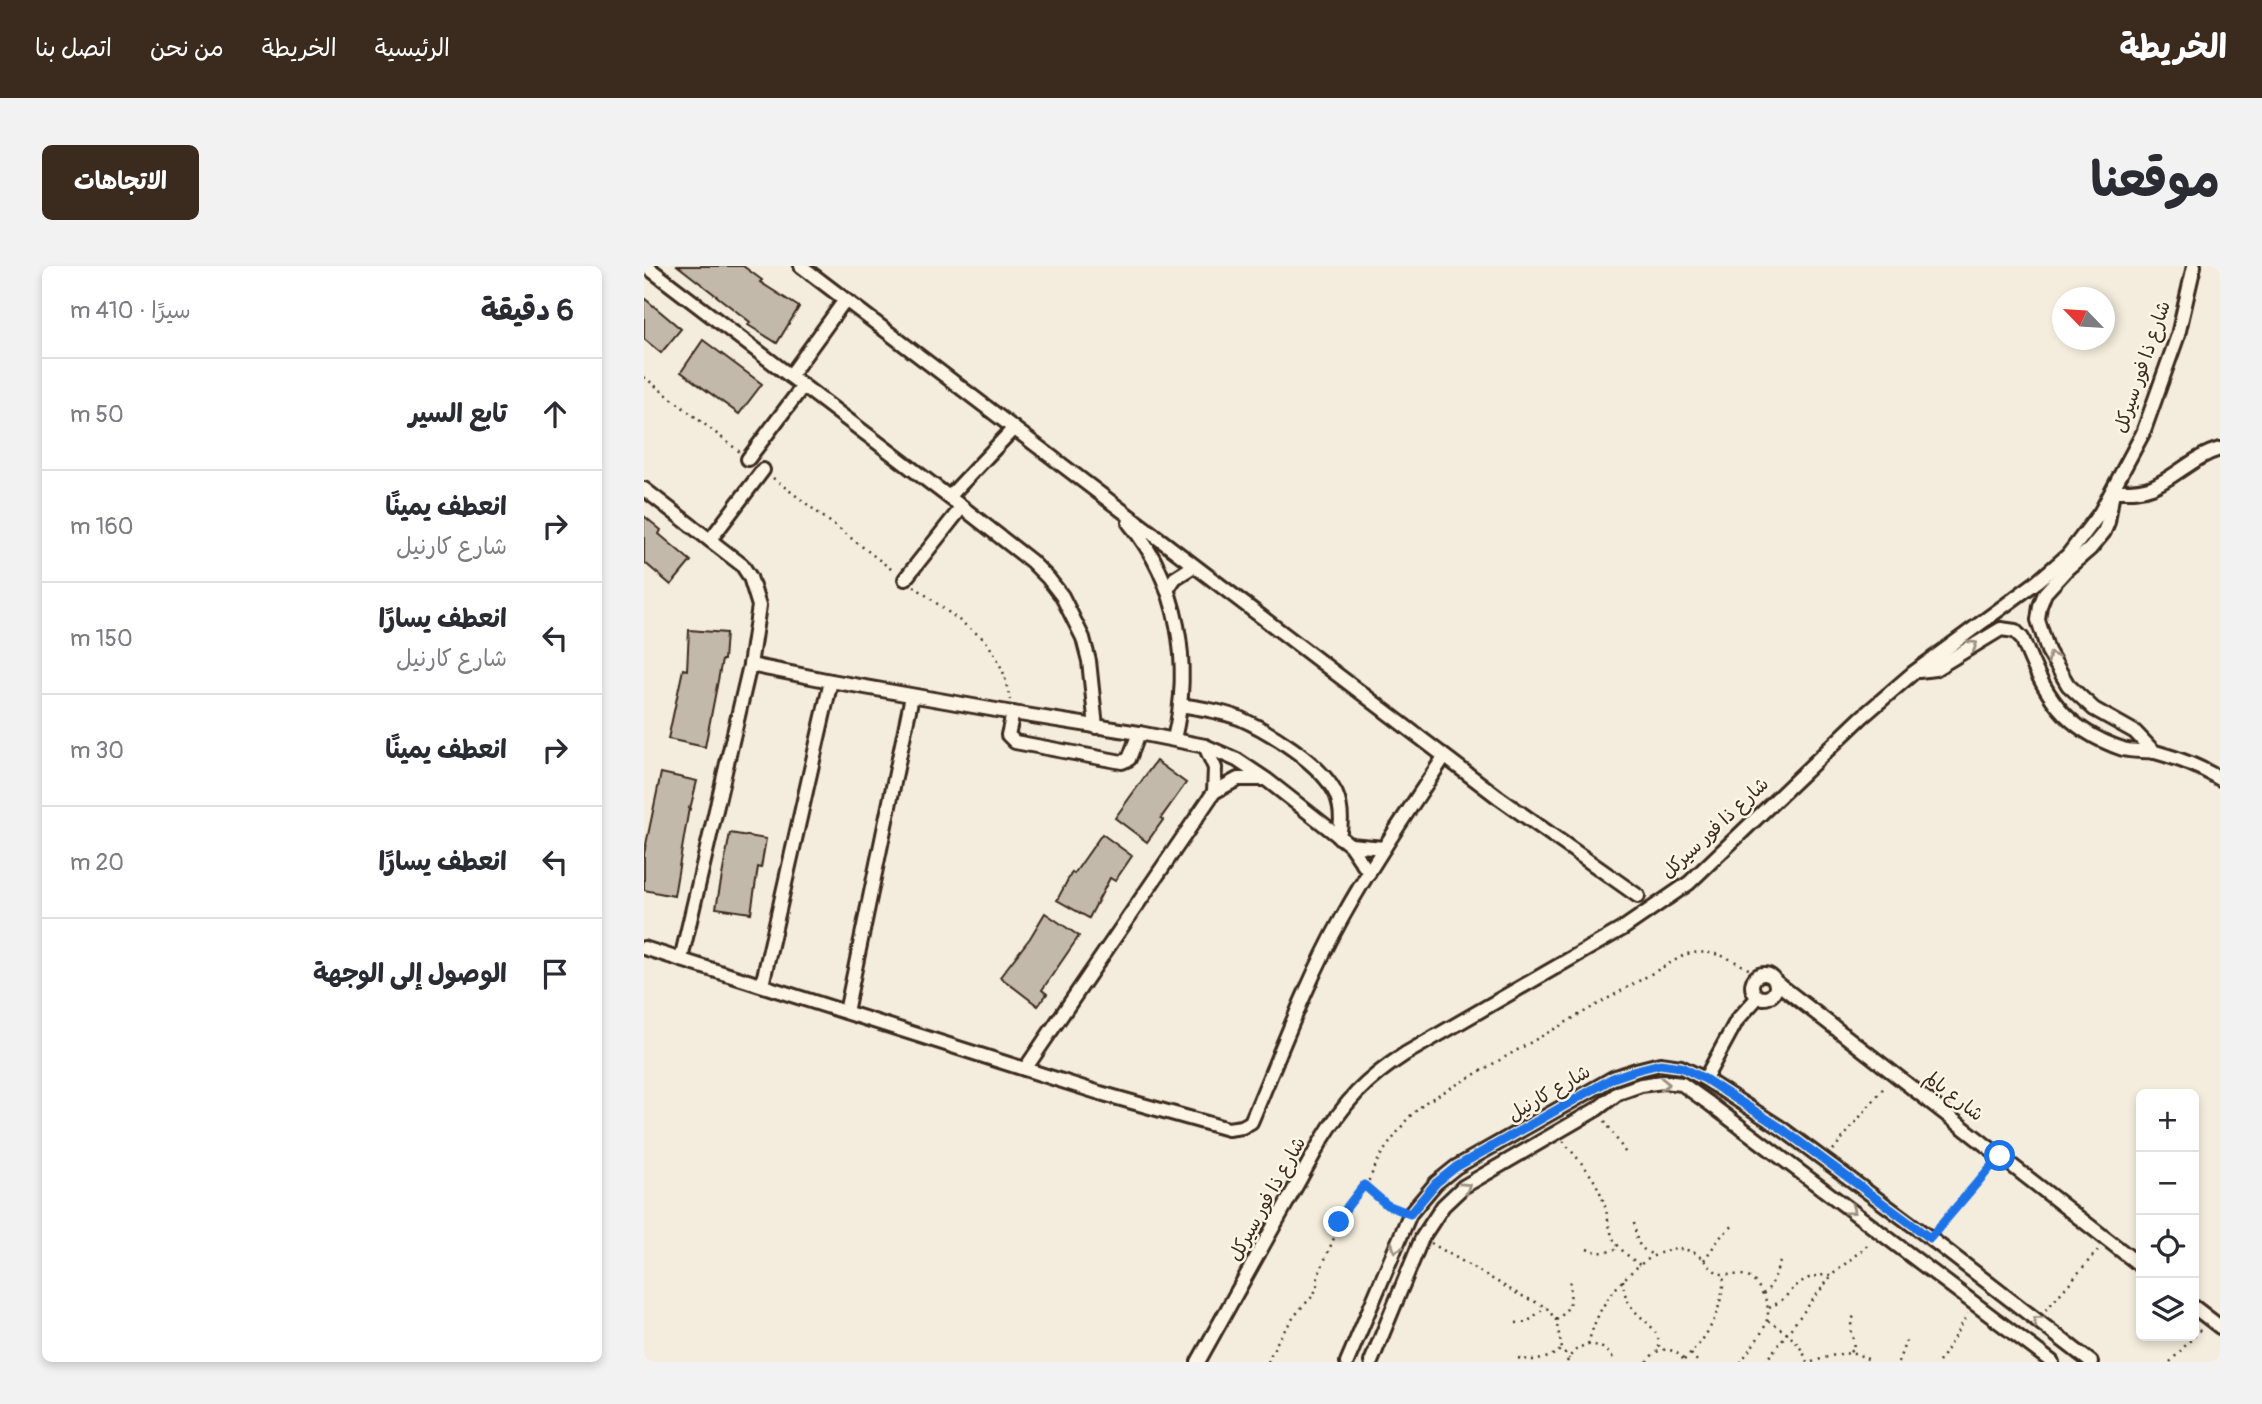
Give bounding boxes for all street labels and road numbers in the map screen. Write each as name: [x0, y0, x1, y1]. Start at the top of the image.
street label: شارع ذا فور سيركل: [2108, 298, 2177, 437]
street label: شارع ذا فور سيركل: [1656, 772, 1774, 885]
street label: شارع كارنيل: [1503, 1060, 1595, 1127]
street label: شارع بالم: [1918, 1065, 1989, 1128]
street label: شارع ذا فور سيركل: [1223, 1133, 1312, 1266]

